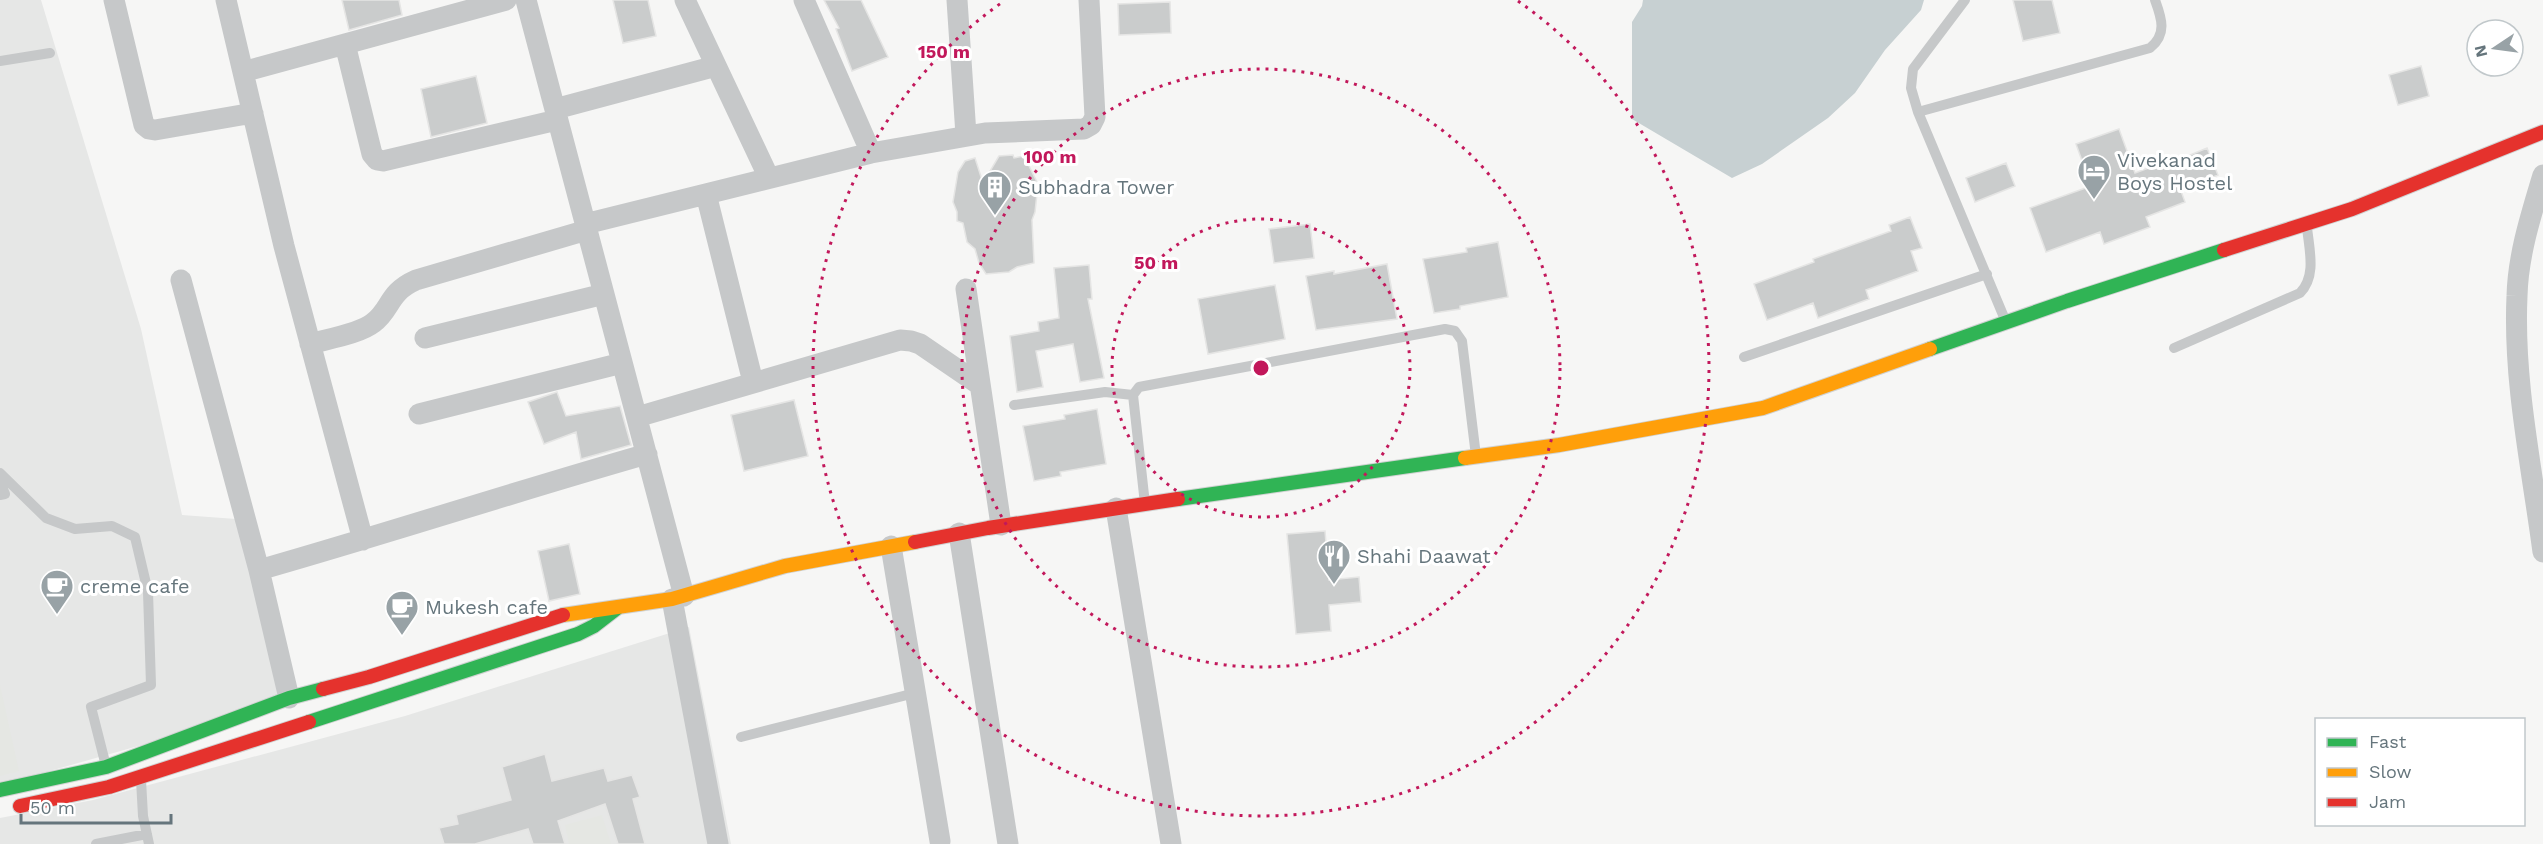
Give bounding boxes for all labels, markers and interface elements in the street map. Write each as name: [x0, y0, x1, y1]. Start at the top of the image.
north arrow: [2465, 18, 2525, 78]
text: 150 m: [918, 41, 970, 62]
text: N: [2470, 43, 2491, 59]
text: 100 m: [1023, 146, 1077, 167]
place label: Vivekanad Boys Hostel: [2117, 148, 2232, 195]
hotel icon: Vivekanad Boys Hostel: [2076, 153, 2112, 200]
building icon: Subhadra Tower: [977, 169, 1013, 216]
place label: Subhadra Tower: [1018, 175, 1175, 199]
text: 50 m: [1134, 252, 1178, 273]
centre of rings: [1251, 358, 1271, 378]
restaurant icon: Shahi Daawat: [1316, 538, 1352, 585]
place label: Shahi Daawat: [1357, 544, 1491, 568]
cafe icon: creme cafe: [39, 568, 75, 615]
place label: creme cafe: [80, 574, 190, 598]
cafe icon: Mukesh cafe: [384, 589, 420, 636]
place label: Mukesh cafe: [425, 595, 548, 619]
legend: [2315, 718, 2525, 826]
text: Fast: [2369, 731, 2407, 752]
text: Slow: [2369, 761, 2412, 782]
scale bar: [21, 787, 171, 825]
text: Jam: [2369, 791, 2406, 812]
text: 50 m: [30, 797, 75, 818]

